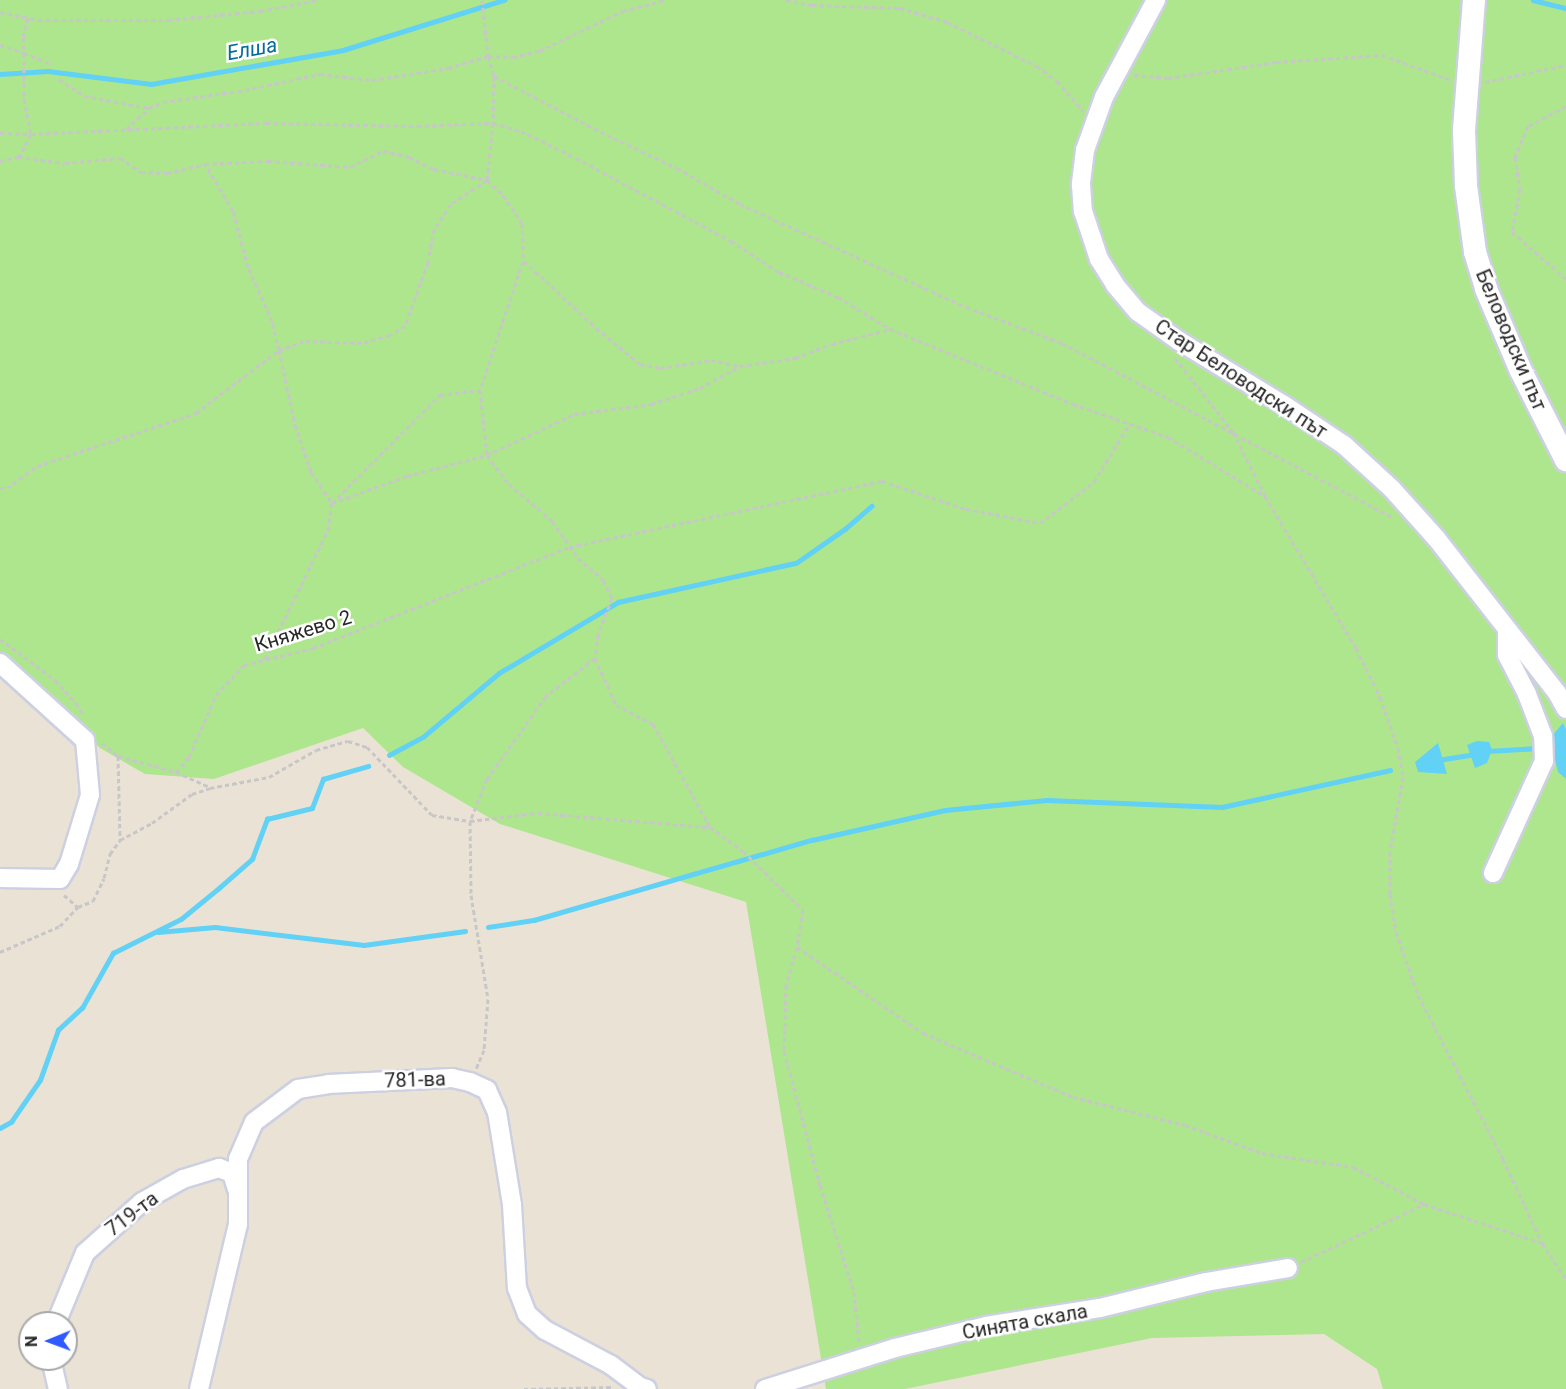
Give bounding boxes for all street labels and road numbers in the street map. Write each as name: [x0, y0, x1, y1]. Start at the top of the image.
street label: Беловодски път: [1470, 266, 1552, 414]
street label: Стар Беловодски път: [1150, 314, 1332, 444]
street label: Княжево 2: [252, 605, 354, 657]
street label: 781-ва: [384, 1067, 446, 1093]
street label: 719-та: [101, 1186, 163, 1242]
street label: Синята скала: [960, 1299, 1090, 1345]

